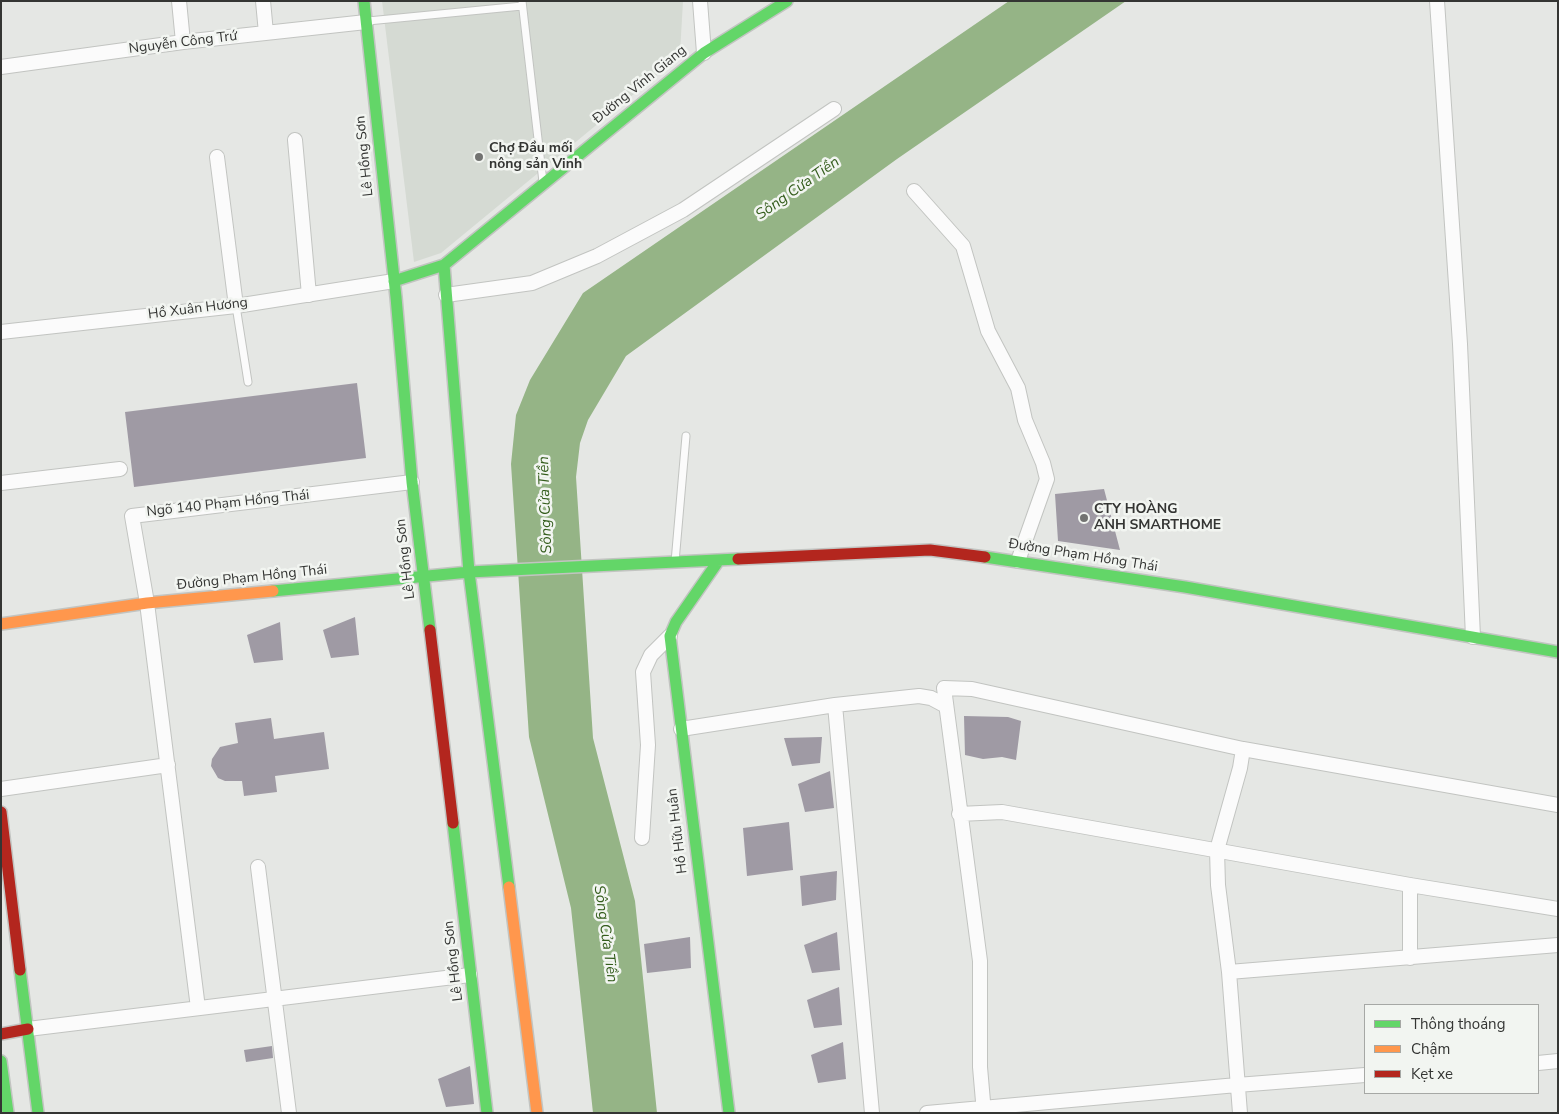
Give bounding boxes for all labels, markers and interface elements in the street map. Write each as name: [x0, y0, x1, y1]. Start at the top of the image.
street label: Nguyễn Công Trứ: [128, 28, 238, 58]
street label: Đường Vĩnh Giang: [590, 42, 690, 128]
street label: Lê Hồng Sơn: [352, 115, 378, 197]
place label: Chợ Đầu mối nông sản Vinh: [489, 141, 582, 174]
marker: Chợ Đầu mối nông sản Vinh: [473, 151, 485, 163]
water label: Sông Cửa Tiền: [753, 154, 843, 224]
street label: Hồ Xuân Hương: [147, 295, 249, 323]
water label: Sông Cửa Tiền: [535, 456, 557, 554]
street label: Ngõ 140 Phạm Hồng Thái: [146, 487, 310, 521]
place label: CTY HOÀNG ANH SMARTHOME: [1094, 502, 1221, 534]
marker: CTY HOÀNG ANH SMARTHOME: [1078, 512, 1090, 524]
street label: Lê Hồng Sơn: [393, 518, 419, 600]
street label: Đường Phạm Hồng Thái: [1007, 536, 1159, 576]
street label: Đường Phạm Hồng Thái: [176, 562, 328, 594]
street label: Hồ Hữu Huân: [664, 787, 692, 875]
water label: Sông Cửa Tiền: [589, 884, 621, 984]
street label: Lê Hồng Sơn: [441, 920, 467, 1002]
legend: [1364, 1004, 1539, 1094]
text: Thông thoáng: [1411, 1014, 1505, 1034]
text: Chậm: [1411, 1039, 1450, 1059]
text: Kẹt xe: [1411, 1064, 1453, 1084]

